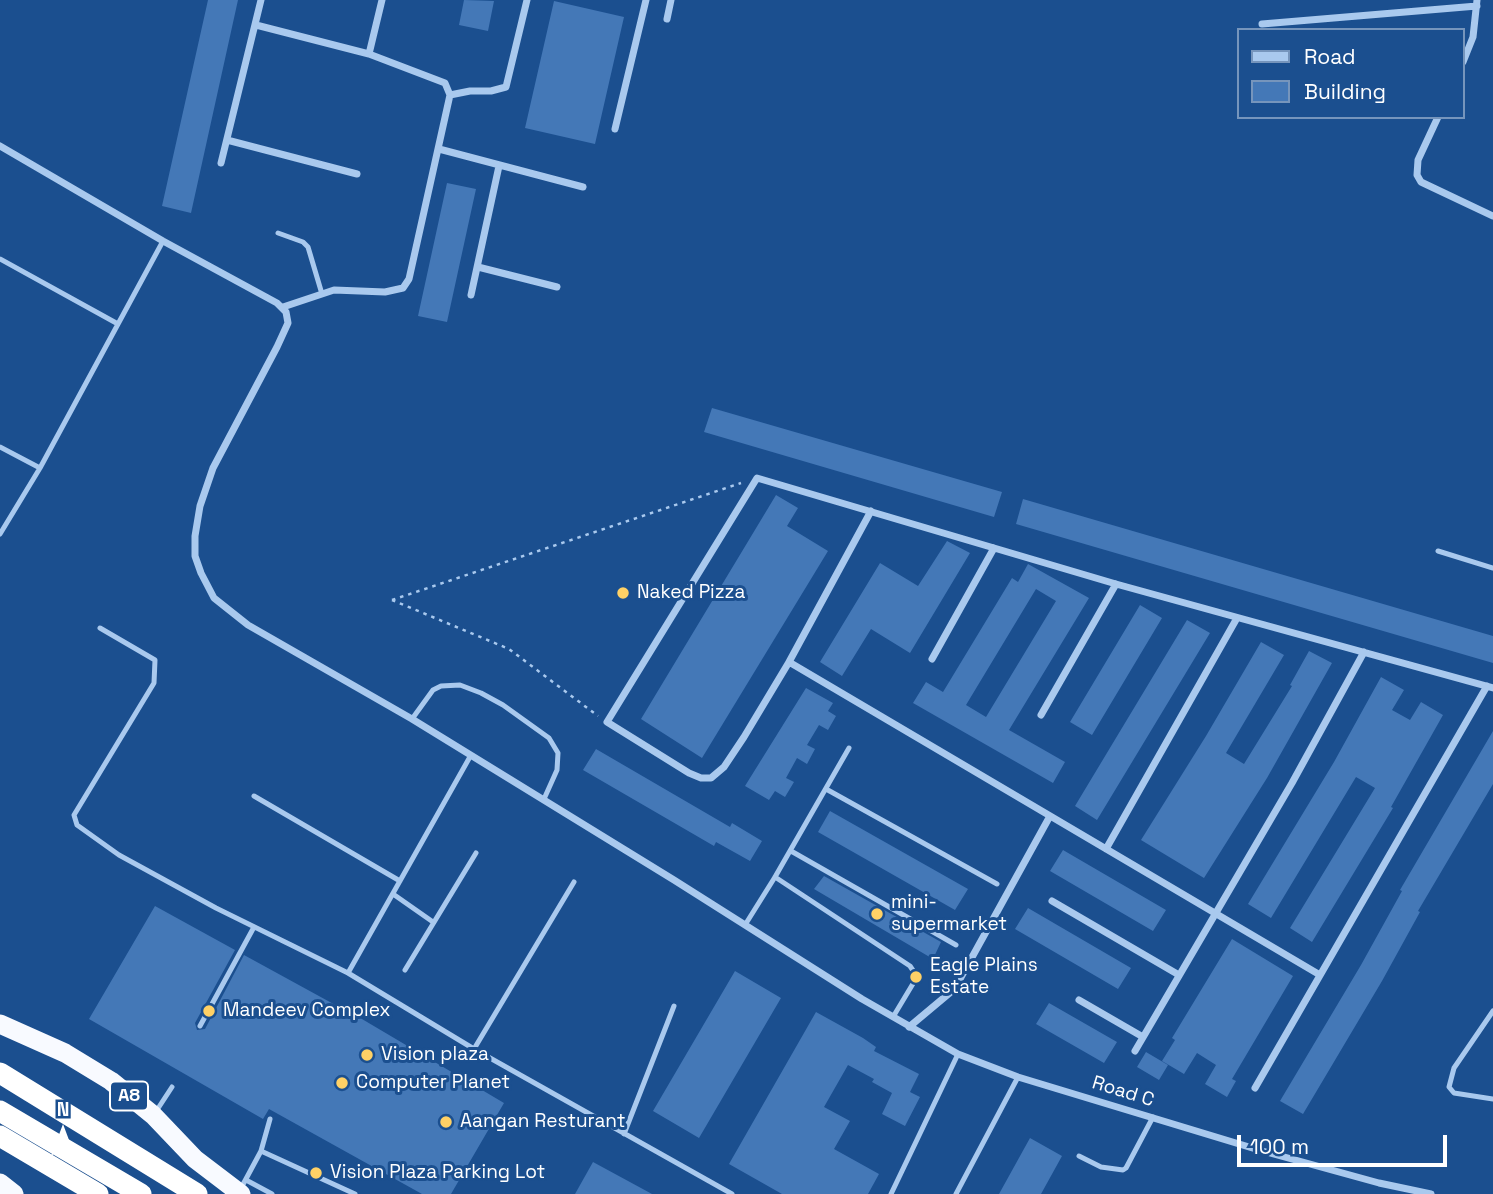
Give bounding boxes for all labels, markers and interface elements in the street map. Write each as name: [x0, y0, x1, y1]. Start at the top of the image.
legend: [1238, 28, 1465, 119]
text: Road: [1304, 43, 1356, 70]
text: Building: [1304, 78, 1386, 105]
place label: Naked Pizza: [637, 582, 745, 604]
marker: Naked Pizza: [615, 585, 631, 601]
place label: mini- supermarket: [891, 892, 1007, 936]
marker: mini- supermarket: [869, 906, 885, 922]
place label: Eagle Plains Estate: [930, 955, 1038, 999]
marker: Eagle Plains Estate: [908, 969, 924, 985]
place label: Mandeev Complex: [223, 1000, 391, 1022]
marker: Mandeev Complex: [201, 1003, 217, 1019]
place label: Vision plaza: [381, 1044, 489, 1066]
marker: Vision plaza: [359, 1047, 375, 1063]
place label: Computer Planet: [356, 1072, 510, 1094]
street label: Road C: [1089, 1072, 1157, 1112]
marker: Computer Planet: [334, 1075, 350, 1091]
road number: A8: [110, 1082, 148, 1111]
north arrow: [28, 1096, 98, 1166]
text: N: [57, 1097, 69, 1122]
place label: Aangan Resturant: [460, 1111, 625, 1133]
marker: Aangan Resturant: [438, 1114, 454, 1130]
scale bar: [1241, 1120, 1451, 1164]
text: 100 m: [1250, 1133, 1309, 1160]
place label: Vision Plaza Parking Lot: [330, 1162, 545, 1184]
marker: Vision Plaza Parking Lot: [308, 1165, 324, 1181]

